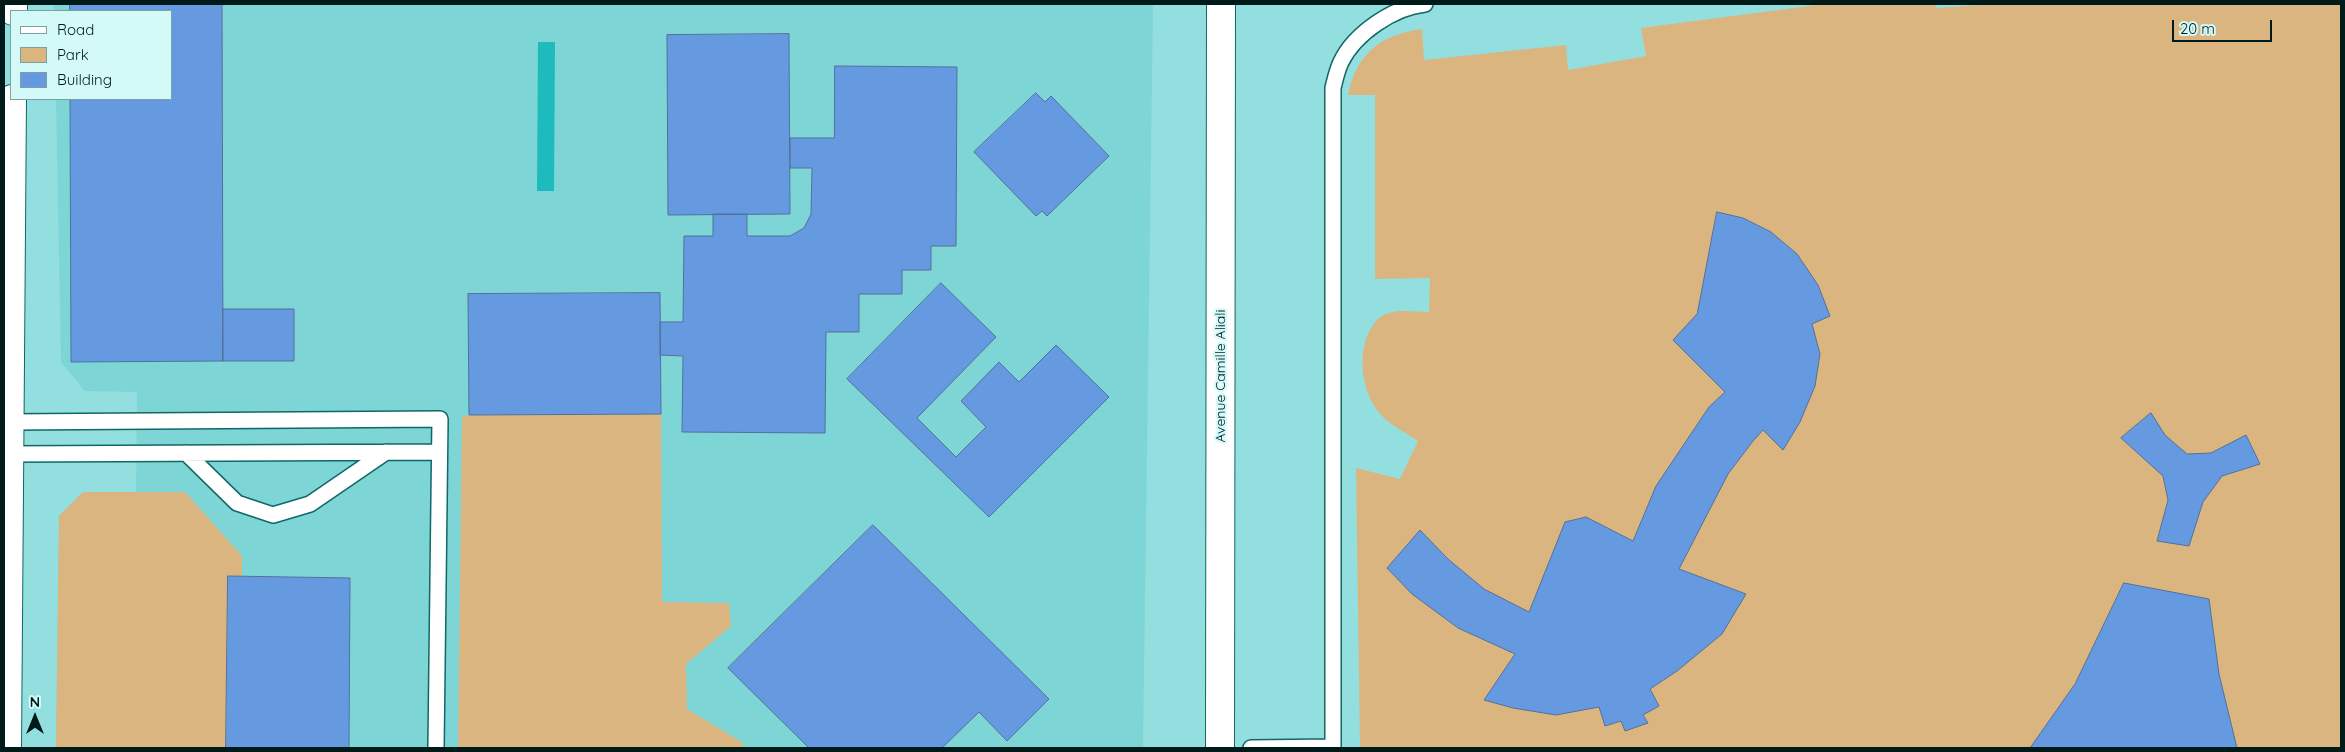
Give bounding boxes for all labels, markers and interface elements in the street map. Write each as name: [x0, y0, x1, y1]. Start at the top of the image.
legend: [10, 10, 172, 100]
scale bar: [2175, 10, 2275, 42]
text: 20 m: [2180, 19, 2215, 38]
text: Road: [57, 20, 94, 39]
text: Park: [57, 45, 89, 64]
text: Building: [57, 70, 112, 89]
street label: Avenue Camille Aliali: [1213, 309, 1229, 443]
north arrow: [10, 692, 60, 742]
text: N: [30, 693, 40, 711]

